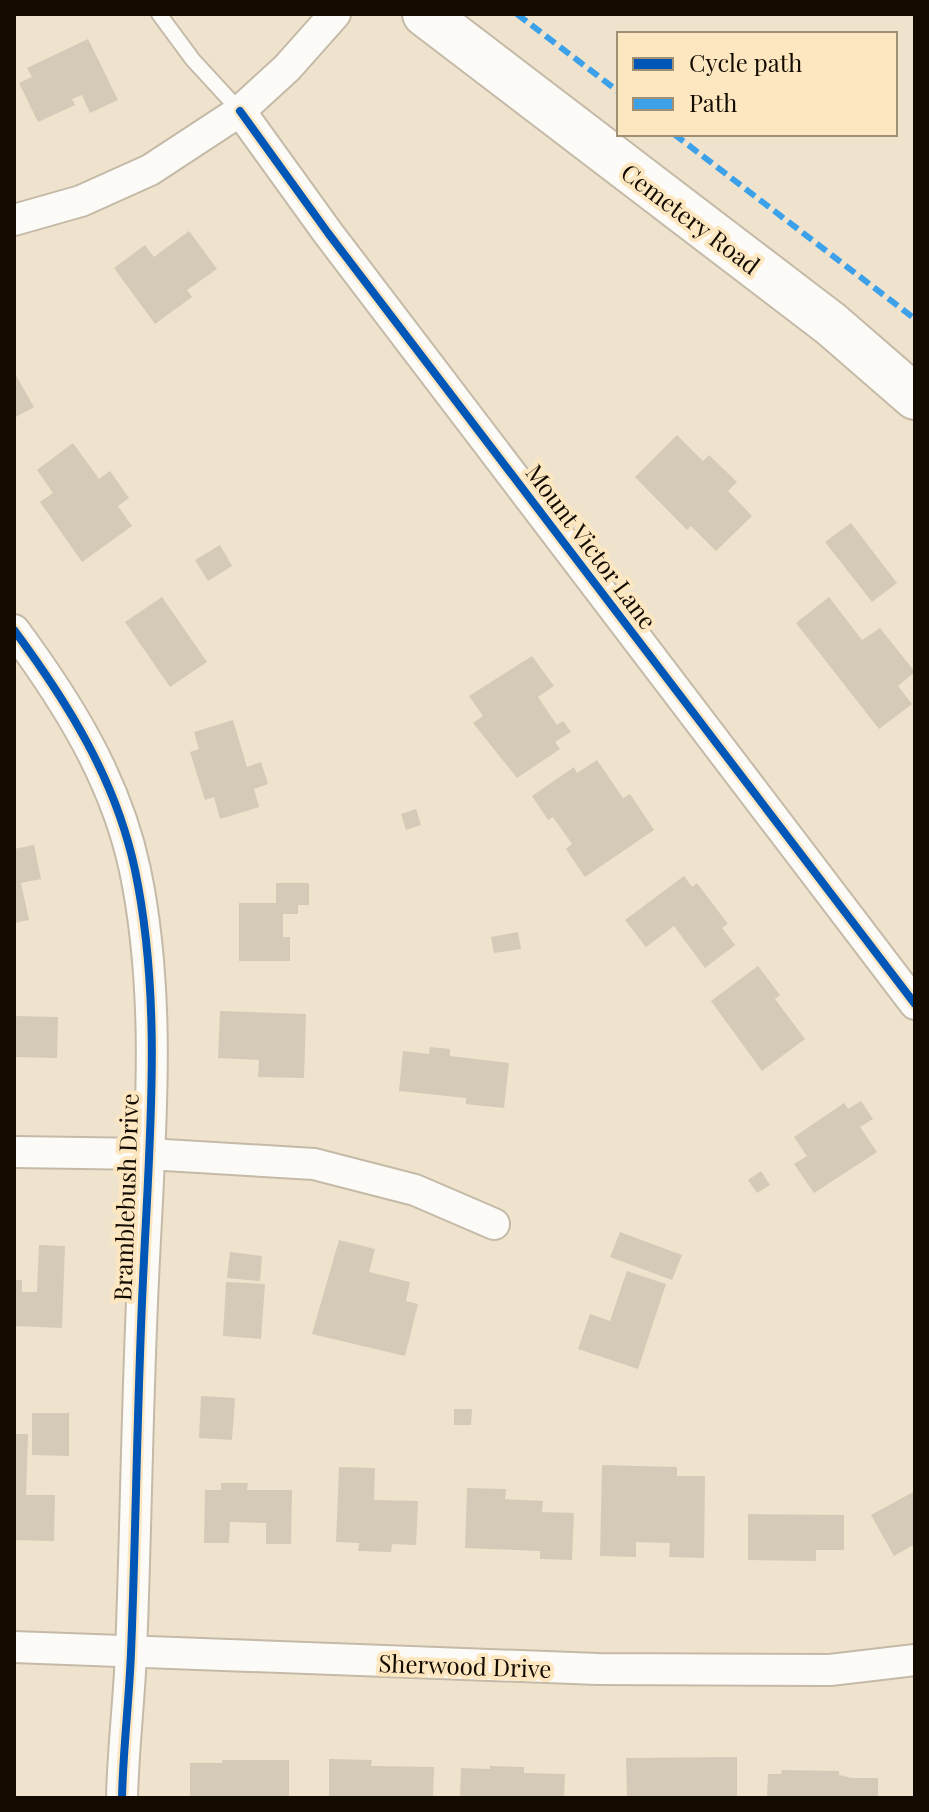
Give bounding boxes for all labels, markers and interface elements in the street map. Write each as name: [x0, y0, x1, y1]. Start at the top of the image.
legend: [617, 32, 897, 136]
text: Cycle path: [689, 46, 802, 78]
text: Path: [689, 86, 737, 118]
street label: Cemetery Road: [615, 155, 767, 281]
street label: Mount Victor Lane: [519, 457, 665, 635]
street label: Bramblebush Drive: [105, 1093, 145, 1301]
street label: Sherwood Drive: [378, 1646, 552, 1684]

